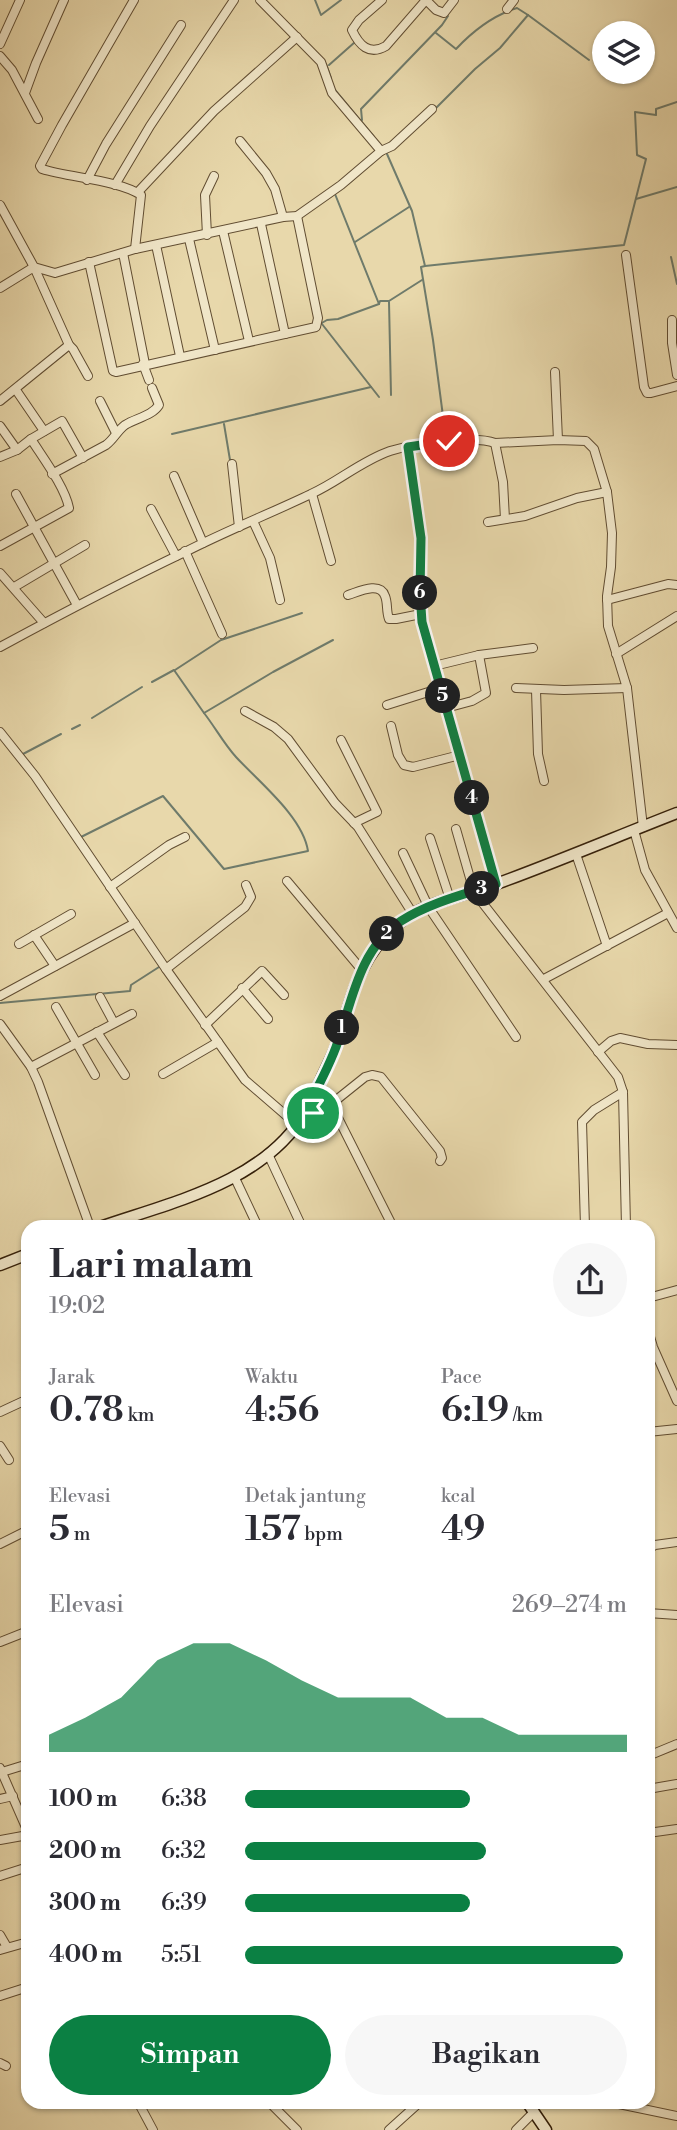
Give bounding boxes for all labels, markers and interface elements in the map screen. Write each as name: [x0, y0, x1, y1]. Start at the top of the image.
map controls: [592, 21, 655, 84]
button: layers: [592, 21, 655, 84]
pin: [419, 411, 479, 471]
icon: check: [430, 422, 468, 460]
pin: 6: [402, 576, 438, 610]
text: 6: [414, 580, 425, 604]
pin: 5: [426, 678, 460, 714]
text: 5: [437, 683, 448, 707]
pin: 4: [454, 780, 490, 816]
text: 4: [465, 785, 478, 809]
pin: 3: [464, 872, 500, 906]
text: 3: [476, 876, 487, 900]
pin: 2: [370, 916, 404, 951]
text: 2: [381, 921, 392, 945]
pin: 1: [324, 1010, 360, 1046]
text: 1: [337, 1015, 346, 1039]
pin: [283, 1083, 343, 1143]
icon: arrive: [294, 1094, 332, 1132]
text: Lari malam: [49, 1242, 253, 1289]
button: share: [553, 1243, 627, 1317]
text: 19:02: [49, 1292, 105, 1320]
text: Jarak: [49, 1365, 94, 1389]
text: Waktu: [245, 1365, 298, 1389]
text: Pace: [441, 1365, 482, 1389]
text: 0.78: [49, 1389, 124, 1432]
text: 4:56: [245, 1389, 319, 1432]
text: 6:19: [441, 1389, 509, 1432]
text: km: [124, 1403, 154, 1427]
text: /km: [509, 1403, 543, 1427]
text: Elevasi: [49, 1484, 111, 1508]
text: Detak jantung: [245, 1484, 366, 1508]
text: kcal: [441, 1484, 475, 1508]
text: 5: [49, 1508, 70, 1551]
text: 157: [245, 1508, 301, 1551]
text: 49: [441, 1508, 485, 1551]
text: m: [70, 1522, 90, 1546]
text: bpm: [301, 1522, 343, 1546]
text: Elevasi: [49, 1591, 124, 1619]
text: 269–274 m: [512, 1591, 627, 1619]
text: 100 m: [49, 1785, 117, 1813]
text: 6:38: [161, 1785, 207, 1813]
text: 200 m: [49, 1837, 121, 1865]
text: 6:32: [161, 1837, 206, 1865]
text: 300 m: [49, 1889, 121, 1917]
text: 6:39: [161, 1889, 207, 1917]
text: 400 m: [49, 1941, 122, 1969]
text: 5:51: [161, 1941, 201, 1969]
button: Simpan: [49, 2015, 331, 2095]
button: Bagikan: [345, 2015, 627, 2095]

